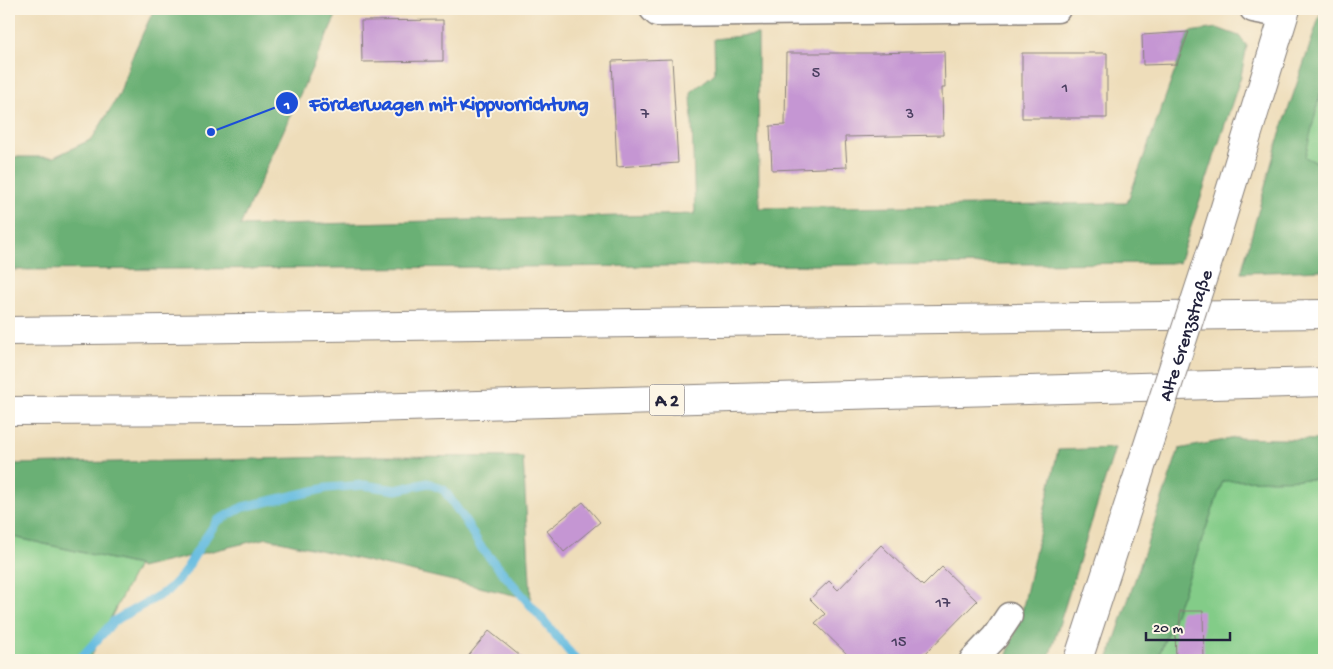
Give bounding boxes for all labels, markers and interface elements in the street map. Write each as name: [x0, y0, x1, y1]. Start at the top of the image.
house number: 5: [812, 65, 820, 84]
house number: 1: [1061, 80, 1068, 99]
callout: Förderwagen mit Kippvorrichtung: [275, 86, 599, 121]
text: Förderwagen mit Kippvorrichtung: [308, 95, 589, 118]
text: 1: [283, 97, 290, 115]
house number: 7: [640, 106, 650, 125]
house number: 3: [905, 106, 914, 125]
street label: Alte Grenzstraße: [1155, 267, 1220, 405]
road number: A 2: [650, 384, 684, 416]
house number: 17: [935, 595, 951, 614]
scale bar: [1146, 609, 1229, 641]
text: 20 m: [1153, 620, 1183, 638]
house number: 15: [891, 634, 906, 653]

